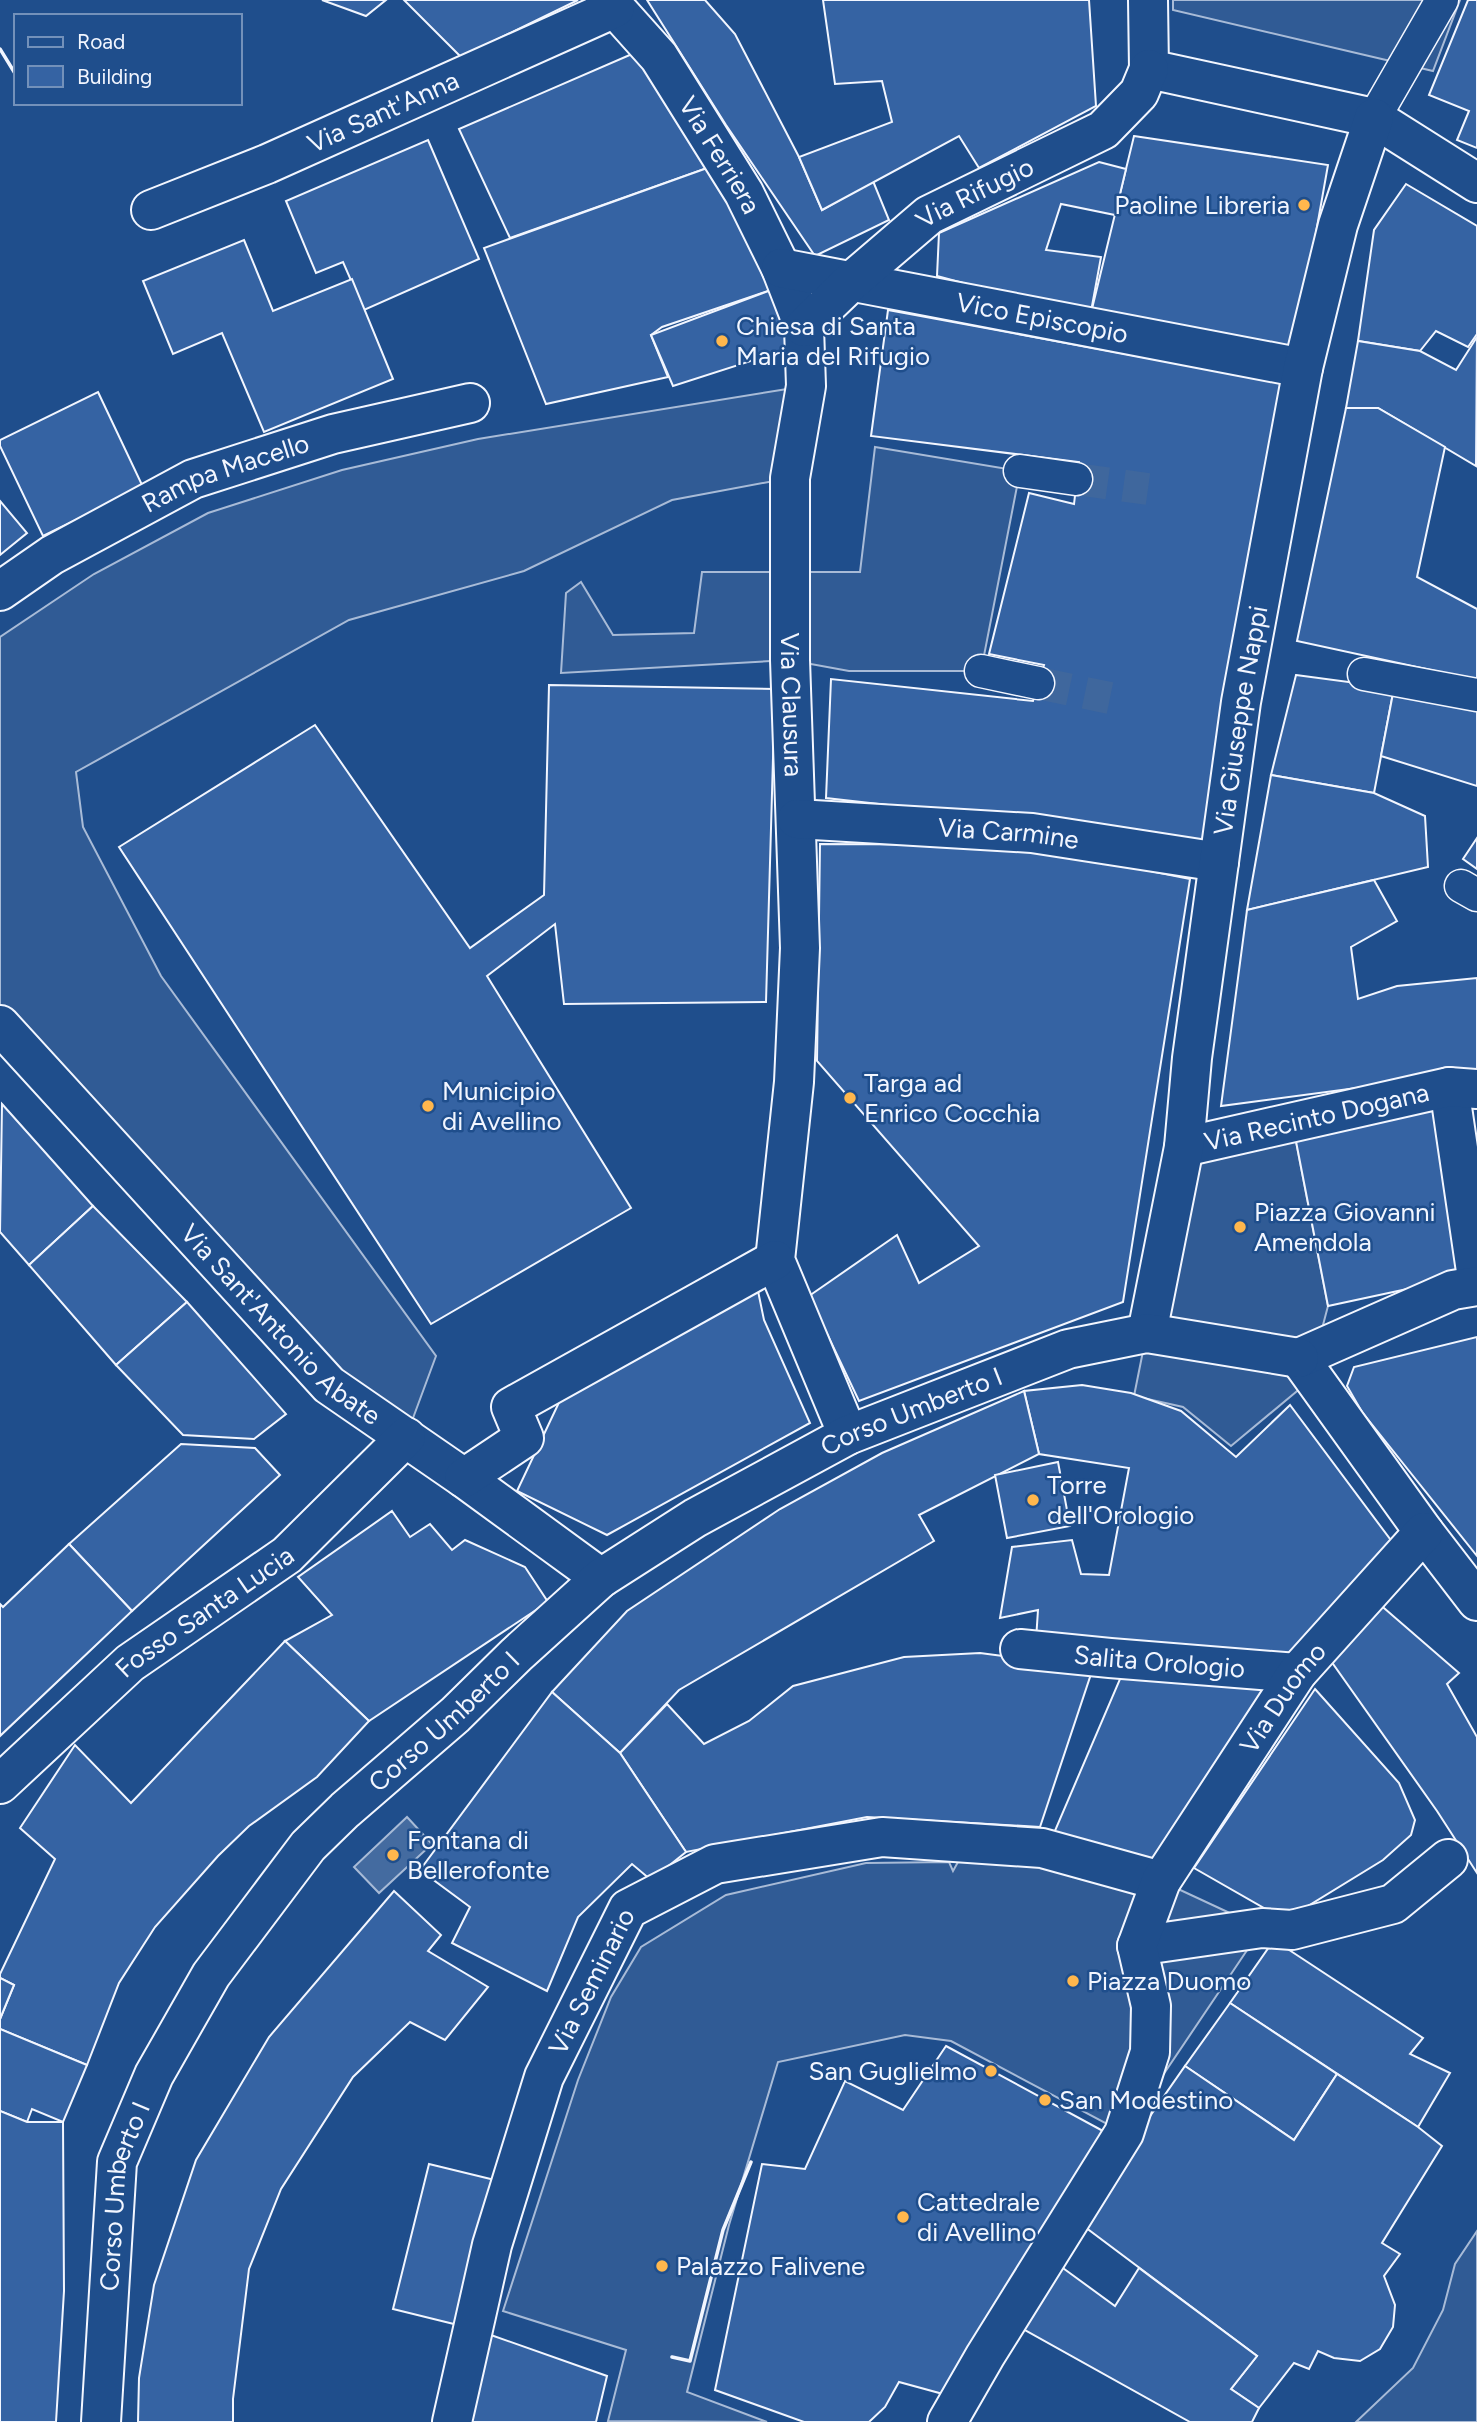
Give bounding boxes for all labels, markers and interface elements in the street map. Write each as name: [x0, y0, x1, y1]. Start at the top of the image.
legend: [14, 14, 242, 105]
text: Road: [77, 29, 125, 54]
text: Building: [77, 64, 152, 89]
street label: Via Sant'Anna: [302, 64, 464, 160]
street label: Via Ferriera: [672, 91, 768, 219]
street label: Via Rifugio: [909, 150, 1039, 235]
place label: Paoline Libreria: [1114, 189, 1290, 221]
marker: Paoline Libreria: [1296, 197, 1312, 213]
street label: Vico Episcopio: [954, 286, 1131, 350]
place label: Chiesa di Santa Maria del Rifugio: [736, 310, 930, 372]
marker: Chiesa di Santa Maria del Rifugio: [714, 333, 730, 349]
street label: Rampa Macello: [136, 427, 313, 520]
street label: Via Giuseppe Nappi: [1207, 603, 1275, 837]
street label: Via Clausura: [774, 632, 810, 778]
street label: Via Carmine: [937, 811, 1081, 856]
place label: Targa ad Enrico Cocchia: [864, 1067, 1040, 1129]
place label: Municipio di Avellino: [442, 1075, 561, 1137]
street label: Via Recinto Dogana: [1201, 1076, 1432, 1158]
marker: Targa ad Enrico Cocchia: [842, 1090, 858, 1106]
marker: Municipio di Avellino: [420, 1098, 436, 1114]
place label: Piazza Giovanni Amendola: [1254, 1196, 1436, 1258]
street label: Via Sant'Antonio Abate: [174, 1217, 387, 1432]
marker: Piazza Giovanni Amendola: [1232, 1219, 1248, 1235]
street label: Corso Umberto I: [815, 1360, 1007, 1463]
place label: Torre dell'Orologio: [1047, 1469, 1194, 1531]
marker: Torre dell'Orologio: [1025, 1492, 1041, 1508]
street label: Fosso Santa Lucia: [109, 1539, 300, 1684]
street label: Via Duomo: [1233, 1636, 1333, 1759]
street label: Salita Orologio: [1072, 1638, 1246, 1685]
street label: Corso Umberto I: [362, 1645, 526, 1798]
place label: Fontana di Bellerofonte: [407, 1824, 550, 1886]
marker: Fontana di Bellerofonte: [385, 1847, 401, 1863]
street label: Via Seminario: [542, 1903, 642, 2060]
place label: Piazza Duomo: [1087, 1965, 1251, 1997]
marker: Piazza Duomo: [1065, 1973, 1081, 1989]
place label: San Guglielmo: [808, 2055, 977, 2087]
marker: San Guglielmo: [983, 2063, 999, 2079]
place label: San Modestino: [1059, 2084, 1233, 2116]
marker: San Modestino: [1037, 2092, 1053, 2108]
street label: Corso Umberto I: [93, 2097, 157, 2292]
place label: Cattedrale di Avellino: [917, 2186, 1040, 2248]
marker: Cattedrale di Avellino: [895, 2209, 911, 2225]
place label: Palazzo Falivene: [676, 2250, 865, 2282]
marker: Palazzo Falivene: [654, 2258, 670, 2274]

